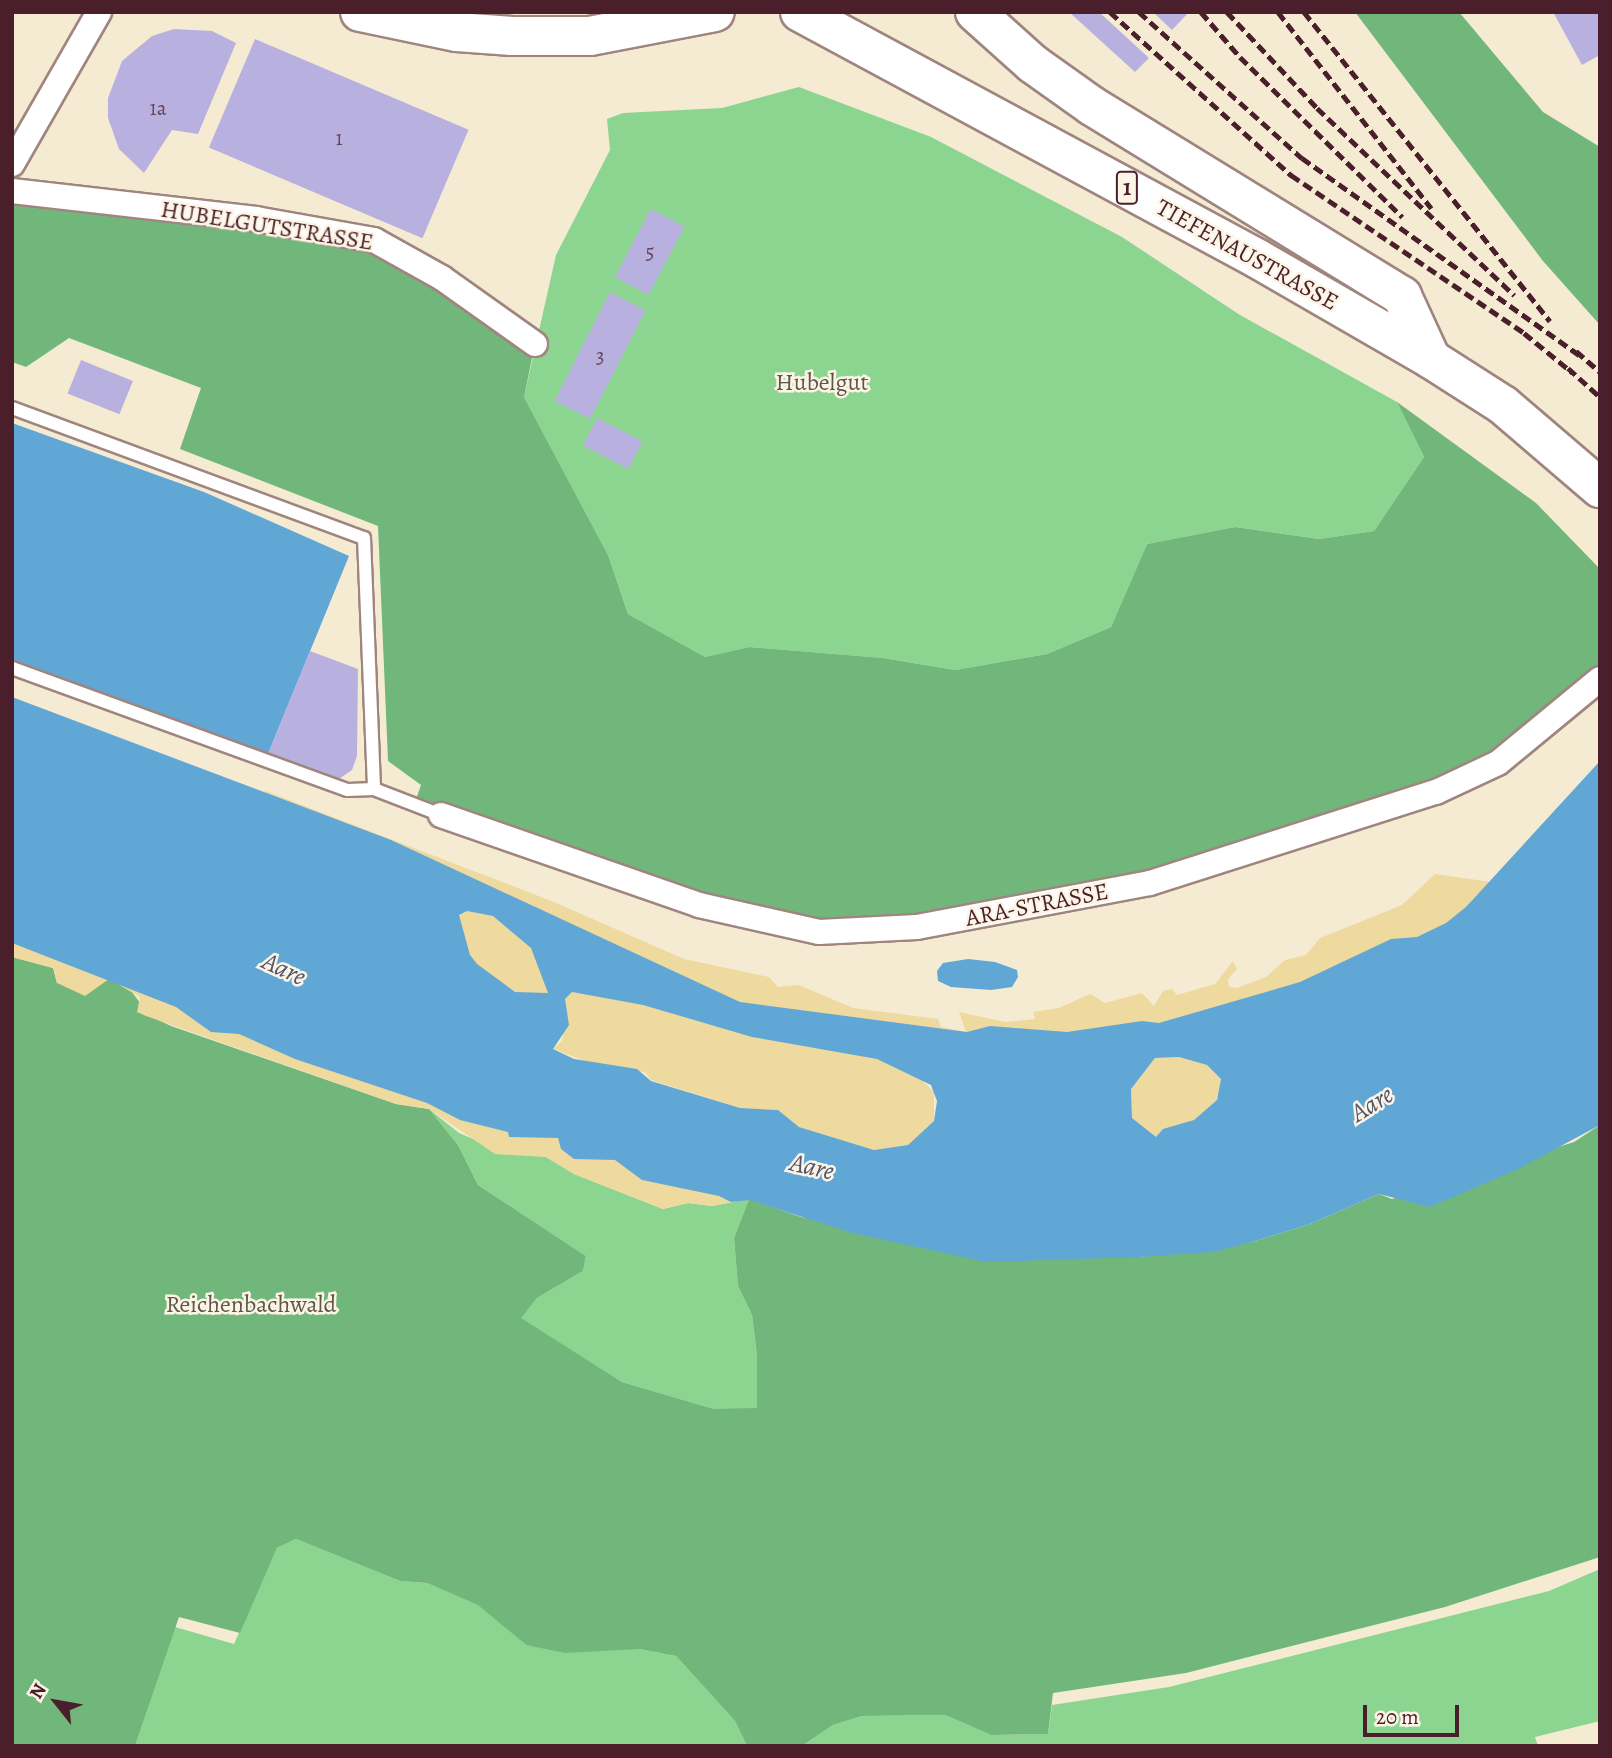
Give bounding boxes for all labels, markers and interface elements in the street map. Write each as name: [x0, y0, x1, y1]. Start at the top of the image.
house number: 1a: [150, 95, 166, 121]
house number: 1: [335, 125, 343, 151]
road number: 1: [1115, 168, 1139, 208]
street label: TIEFENAUSTRASSE: [1151, 193, 1343, 317]
street label: HUBELGUTSTRASSE: [159, 195, 375, 257]
house number: 5: [645, 239, 655, 265]
house number: 3: [596, 343, 604, 369]
park label: Hubelgut: [776, 369, 868, 397]
street label: ARA-STRASSE: [963, 877, 1111, 933]
water label: Aare: [257, 946, 311, 992]
water label: Aare: [1345, 1079, 1399, 1129]
water label: Aare: [787, 1147, 837, 1187]
park label: Reichenbachwald: [166, 1291, 336, 1319]
north arrow: [21, 1667, 91, 1737]
text: N: [23, 1679, 53, 1704]
scale bar: [1367, 1692, 1463, 1736]
text: 20 m: [1376, 1703, 1419, 1731]

